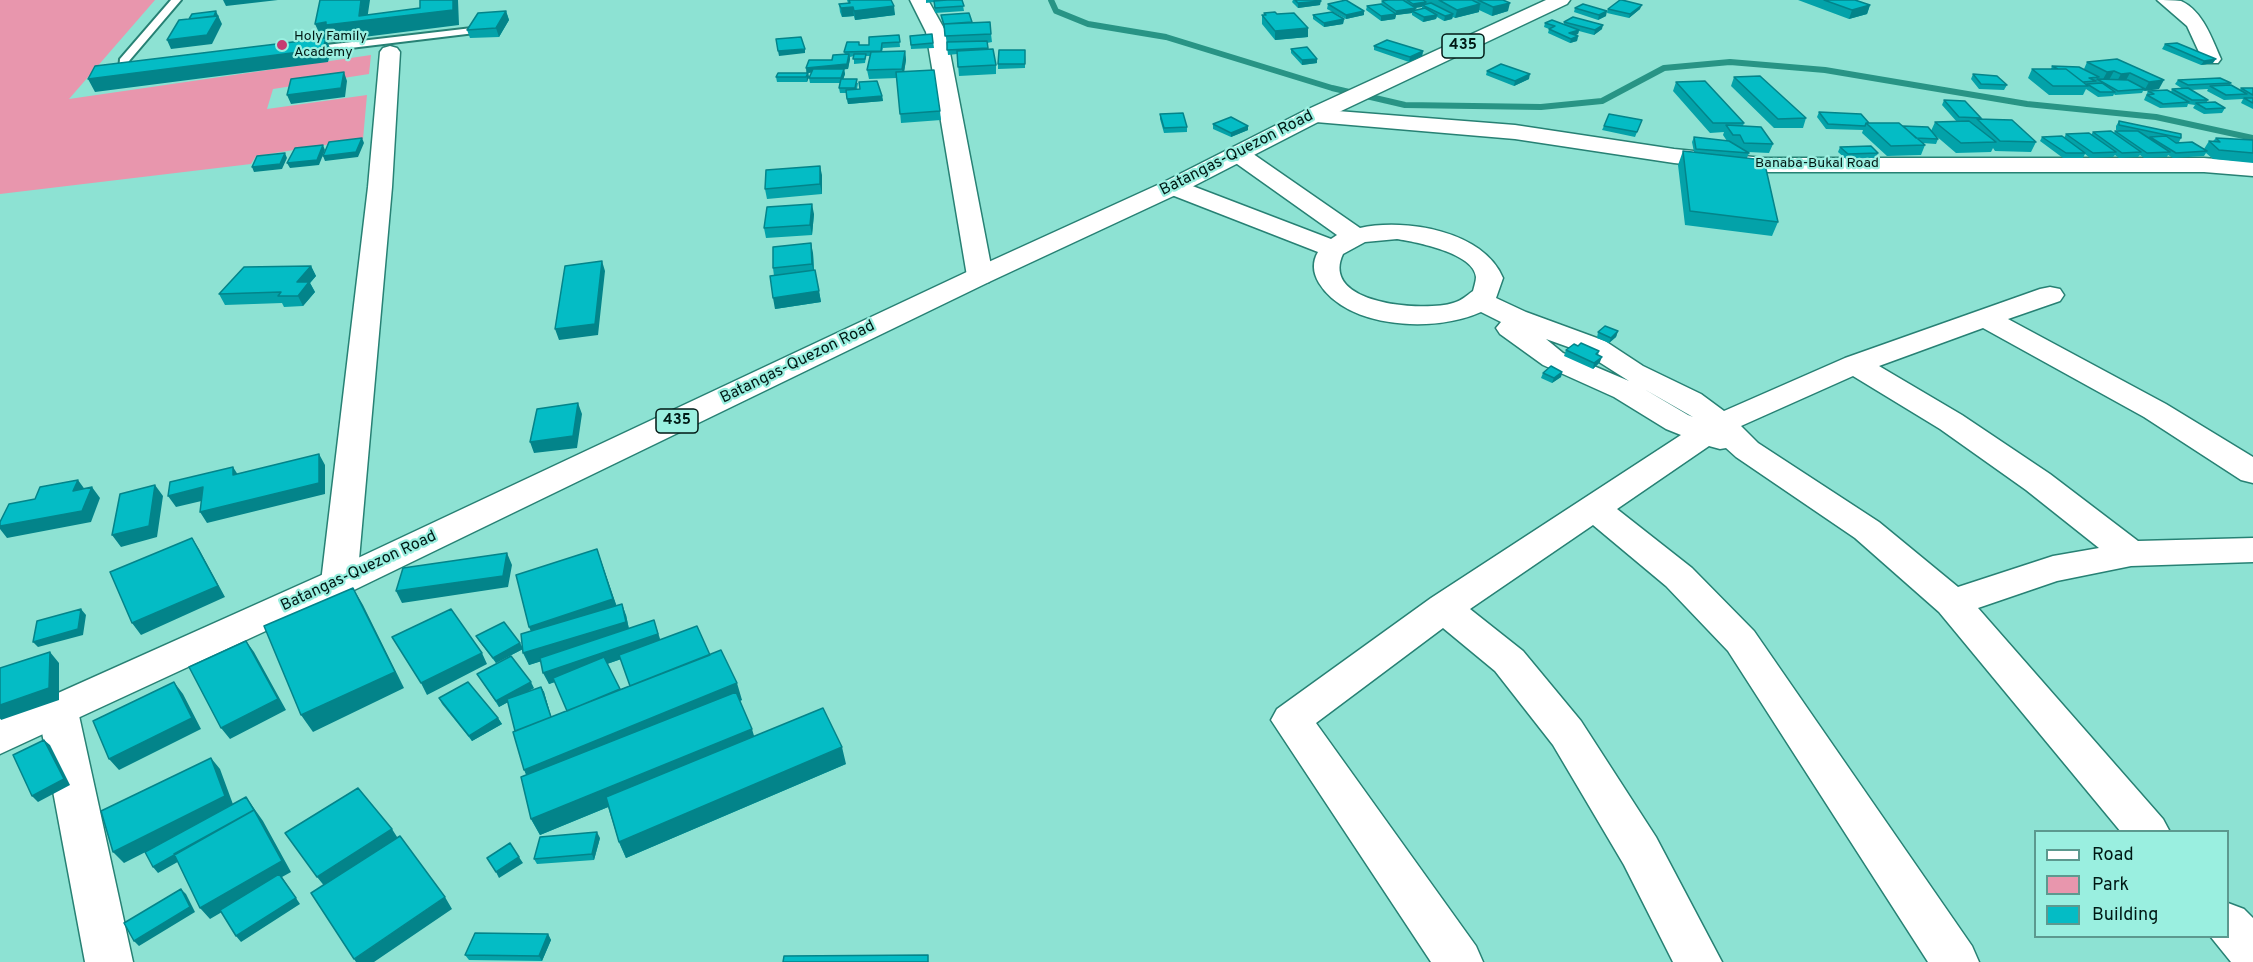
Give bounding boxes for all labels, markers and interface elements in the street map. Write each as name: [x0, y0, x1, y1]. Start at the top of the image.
place label: Holy Family Academy: [294, 29, 367, 62]
road number: 435: [1442, 34, 1484, 58]
marker: Holy Family Academy: [275, 38, 289, 52]
street label: Batangas-Quezon Road: [1157, 107, 1317, 201]
street label: Banaba-Bukal Road: [1755, 156, 1879, 172]
street label: Batangas-Quezon Road: [718, 317, 878, 409]
road number: 435: [656, 409, 698, 433]
street label: Batangas-Quezon Road: [278, 527, 440, 617]
legend: [2034, 830, 2229, 938]
text: Road: [2092, 844, 2134, 867]
text: Park: [2092, 874, 2129, 897]
text: Building: [2092, 904, 2158, 927]

